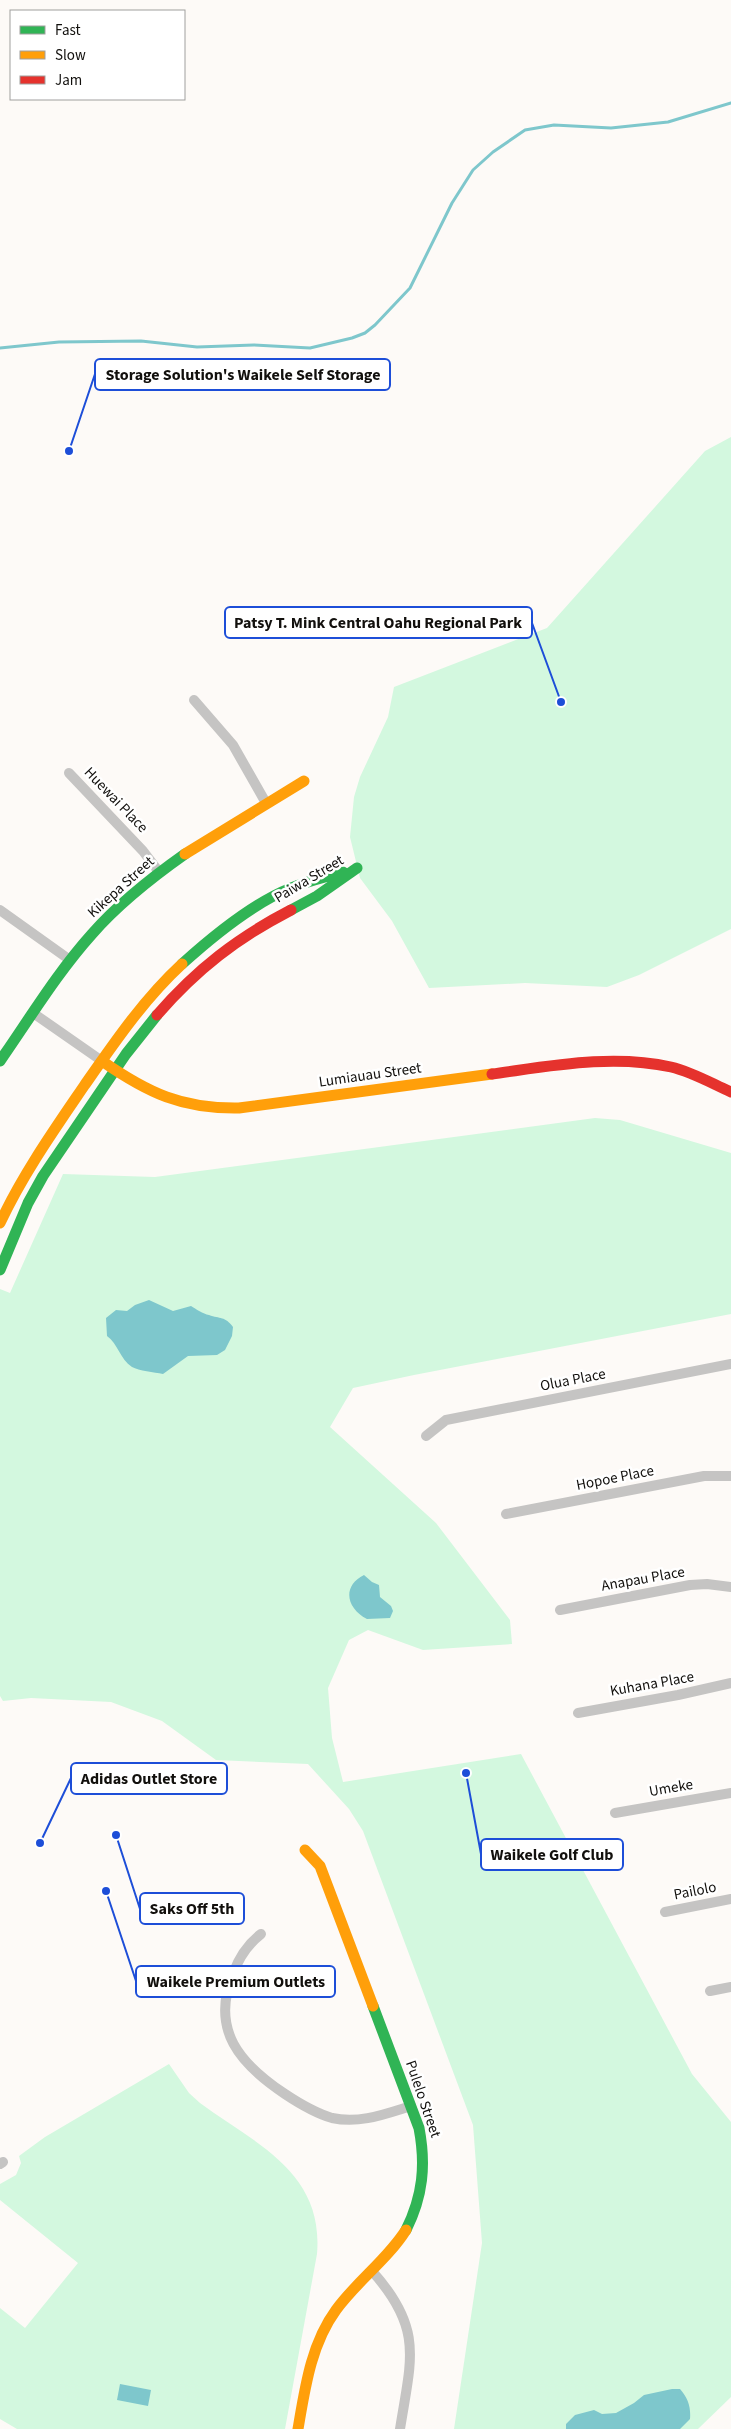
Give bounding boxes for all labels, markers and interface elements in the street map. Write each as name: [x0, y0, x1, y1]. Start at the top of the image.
legend: [10, 10, 185, 100]
text: Fast: [55, 20, 81, 41]
text: Slow: [55, 45, 86, 66]
text: Jam: [55, 70, 82, 91]
callout: Storage Solution's Waikele Self Storage: [95, 359, 390, 390]
text: Storage Solution's Waikele Self Storage: [106, 364, 380, 386]
callout: Patsy T. Mink Central Oahu Regional Park: [225, 607, 532, 638]
text: Patsy T. Mink Central Oahu Regional Park: [234, 612, 522, 634]
street label: Huewai Place: [79, 762, 153, 838]
street label: Paiwa Street: [270, 850, 348, 908]
street label: Kikepa Street: [83, 851, 159, 923]
street label: Lumiauau Street: [317, 1057, 423, 1093]
street label: Olua Place: [538, 1363, 608, 1397]
street label: Hopoe Place: [574, 1460, 656, 1496]
street label: Anapau Place: [600, 1561, 686, 1597]
street label: Kuhana Place: [608, 1666, 696, 1702]
callout: Adidas Outlet Store: [71, 1763, 227, 1794]
text: Adidas Outlet Store: [80, 1768, 217, 1790]
street label: Umeke: [647, 1774, 695, 1802]
callout: Waikele Golf Club: [481, 1839, 623, 1870]
text: Waikele Golf Club: [491, 1844, 613, 1866]
street label: Pailolo: [672, 1877, 718, 1905]
callout: Saks Off 5th: [140, 1893, 244, 1924]
text: Saks Off 5th: [150, 1898, 234, 1920]
callout: Waikele Premium Outlets: [136, 1966, 335, 1997]
text: Waikele Premium Outlets: [147, 1971, 325, 1993]
street label: Pulelo Street: [400, 2058, 446, 2140]

